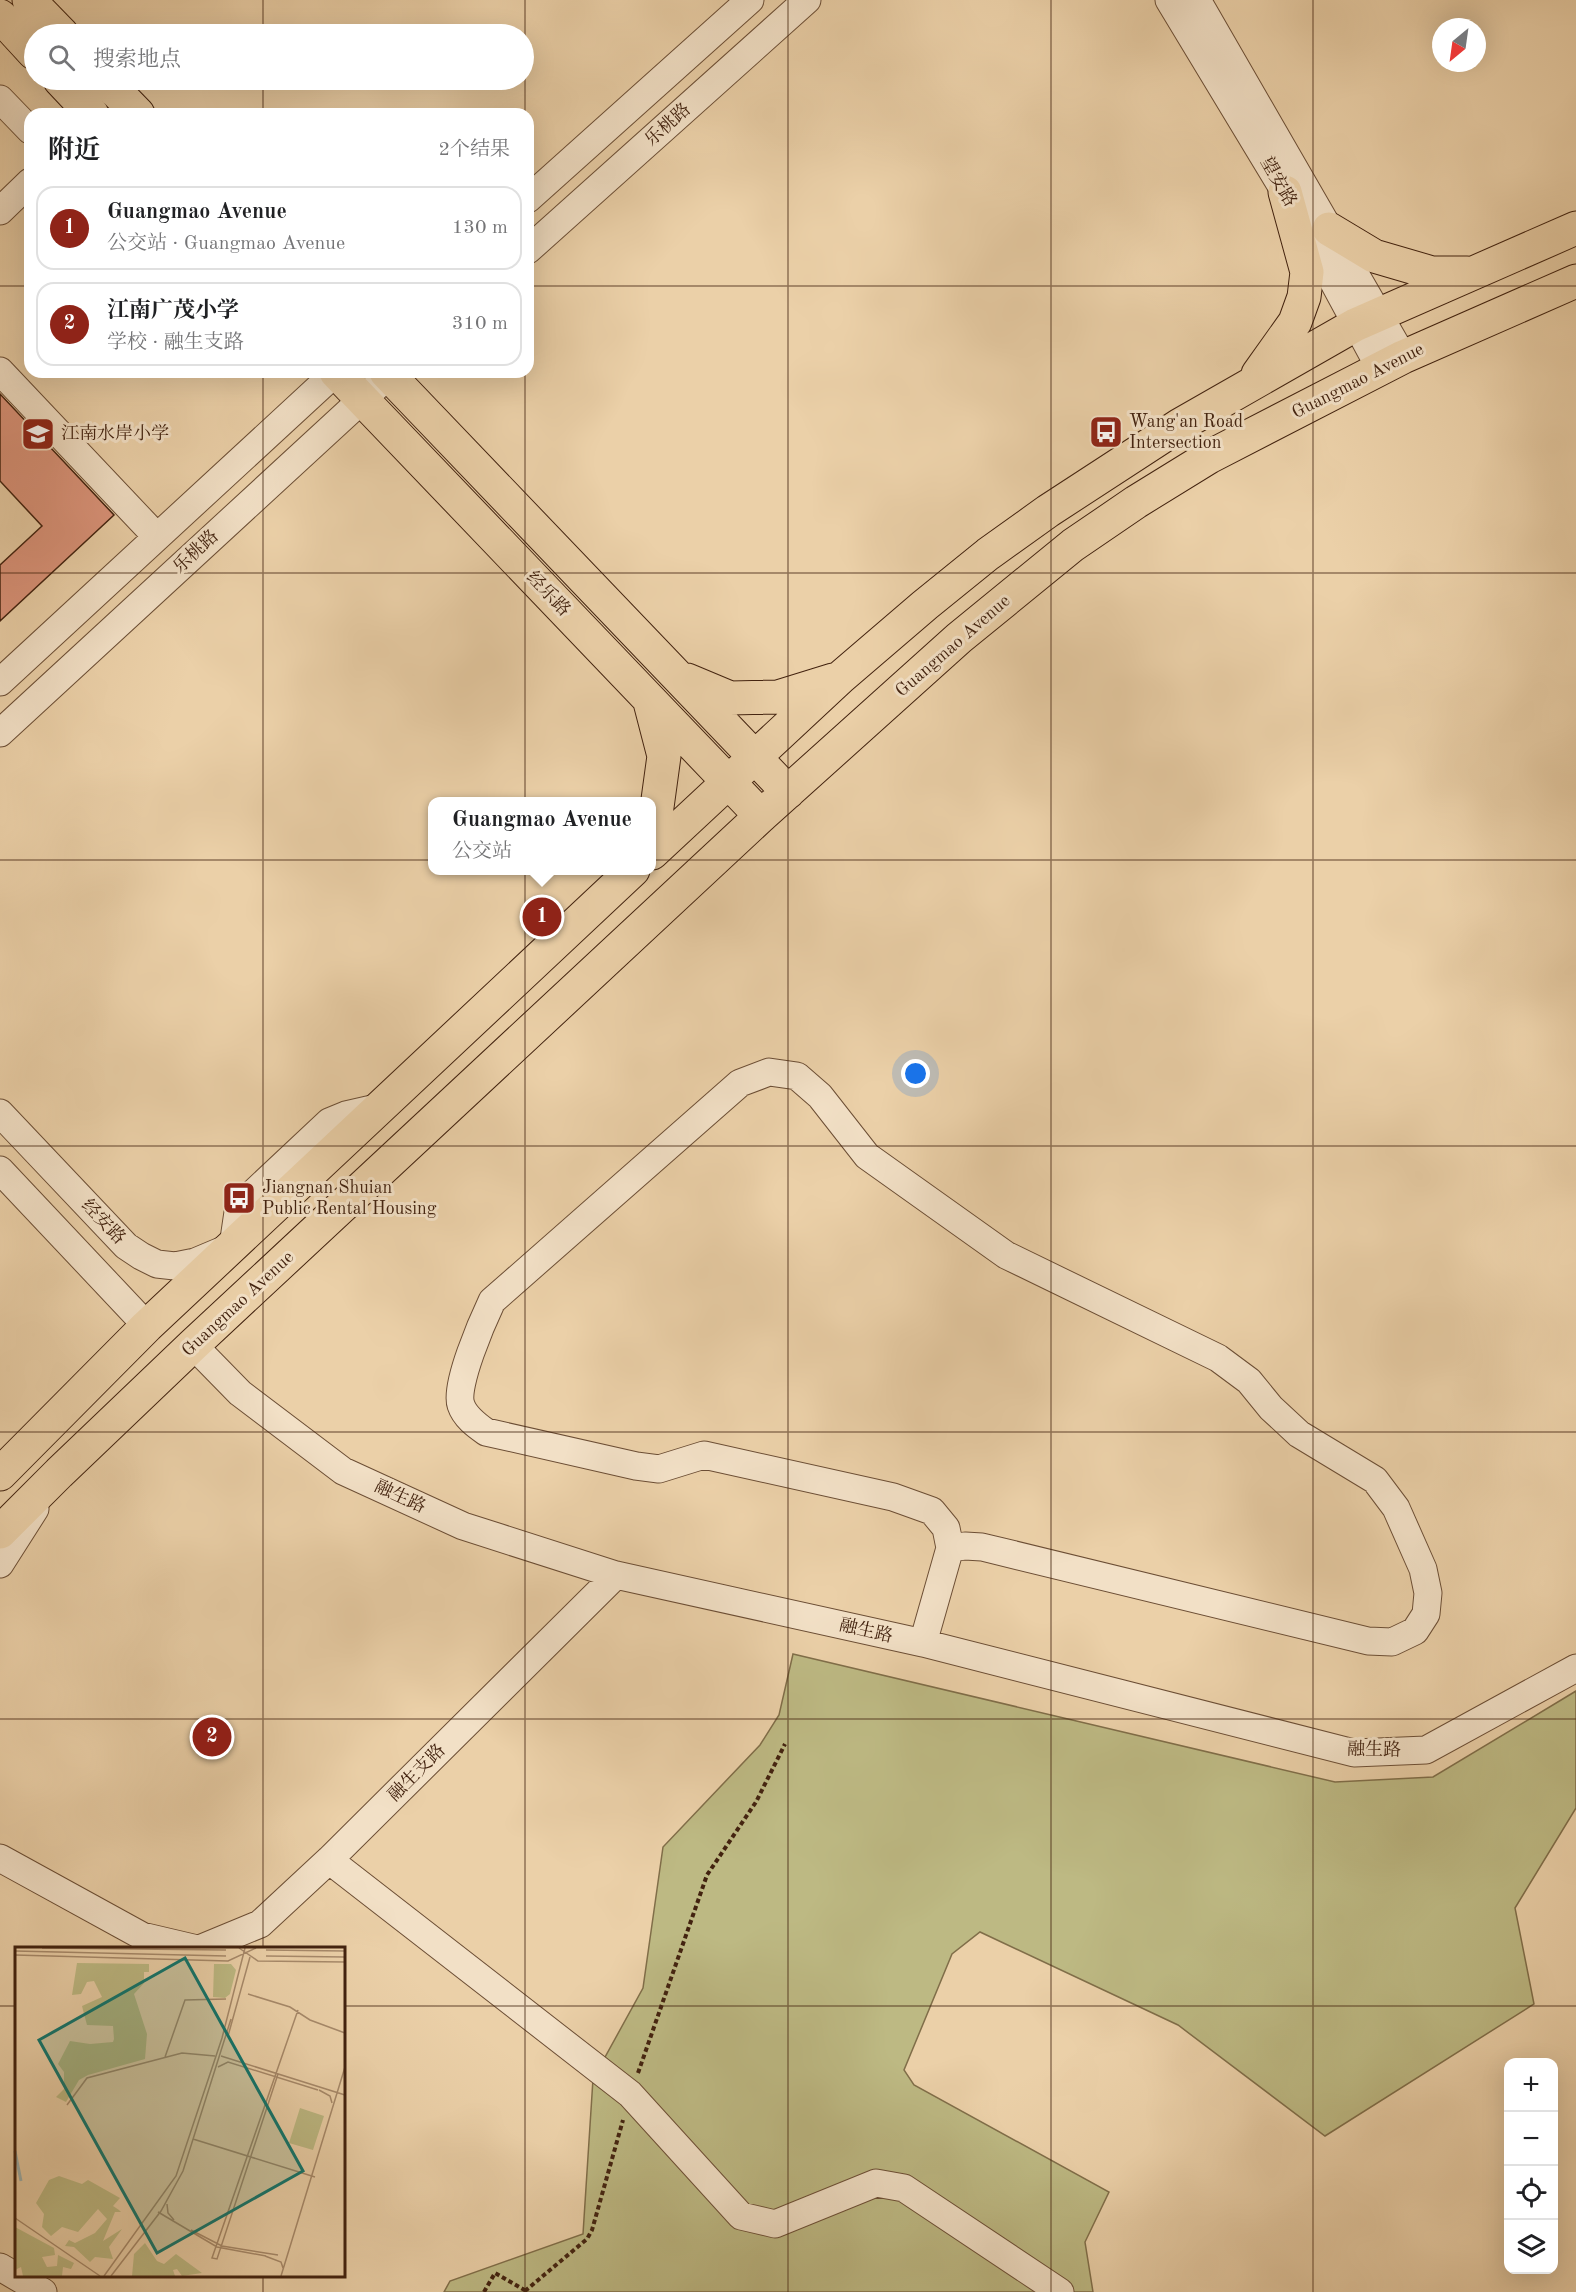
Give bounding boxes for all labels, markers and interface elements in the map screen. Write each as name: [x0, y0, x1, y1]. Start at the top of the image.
north arrow: [1432, 18, 1486, 72]
search box: [24, 24, 534, 90]
icon: search: [45, 41, 78, 74]
text: 搜索地点: [93, 49, 181, 71]
street label: 乐桃路: [641, 99, 694, 150]
text: 附近: [48, 138, 100, 164]
text: 2个结果: [438, 140, 510, 160]
street label: 望安路: [1257, 153, 1301, 210]
text: Guangmao Avenue: [107, 201, 287, 223]
text: 1: [64, 218, 75, 238]
text: 130 m: [452, 218, 508, 238]
text: 公交站 · Guangmao Avenue: [107, 234, 345, 254]
text: 江南广茂小学: [107, 300, 239, 322]
text: 2: [64, 314, 75, 334]
text: 310 m: [452, 314, 508, 334]
text: 学校 · 融生支路: [107, 333, 244, 353]
street label: Guangmao Avenue: [1289, 340, 1427, 422]
place label: Wang'an Road Intersection: [1129, 413, 1243, 452]
bus stop icon: Wang'an Road Intersection: [1088, 414, 1124, 450]
school or university icon: 江南水岸小学: [20, 416, 56, 452]
place label: 江南水岸小学: [61, 423, 169, 443]
street label: 乐桃路: [169, 526, 222, 577]
street label: 经乐路: [523, 567, 575, 620]
street label: Guangmao Avenue: [892, 592, 1014, 700]
popup: [428, 797, 656, 875]
text: Guangmao Avenue: [452, 809, 632, 831]
text: 公交站: [452, 842, 512, 862]
pin: 1: [522, 894, 562, 940]
your location: [901, 1059, 930, 1088]
place label: Jiangnan Shuian Public Rental Housing: [262, 1179, 437, 1218]
bus stop icon: Jiangnan Shuian Public Rental Housing: [221, 1180, 257, 1216]
street label: 经安路: [78, 1195, 130, 1248]
street label: Guangmao Avenue: [179, 1248, 297, 1360]
street label: 融生路: [372, 1476, 429, 1517]
street label: 融生路: [838, 1614, 895, 1646]
pin: 2: [192, 1714, 232, 1760]
street label: 融生路: [1347, 1739, 1401, 1759]
street label: 融生支路: [384, 1740, 449, 1805]
inset map: [15, 1947, 345, 2277]
map controls: [1504, 2058, 1558, 2274]
button: +: [1504, 2058, 1558, 2112]
button: −: [1504, 2112, 1558, 2166]
button: locate: [1504, 2166, 1558, 2220]
button: layers: [1504, 2220, 1558, 2274]

